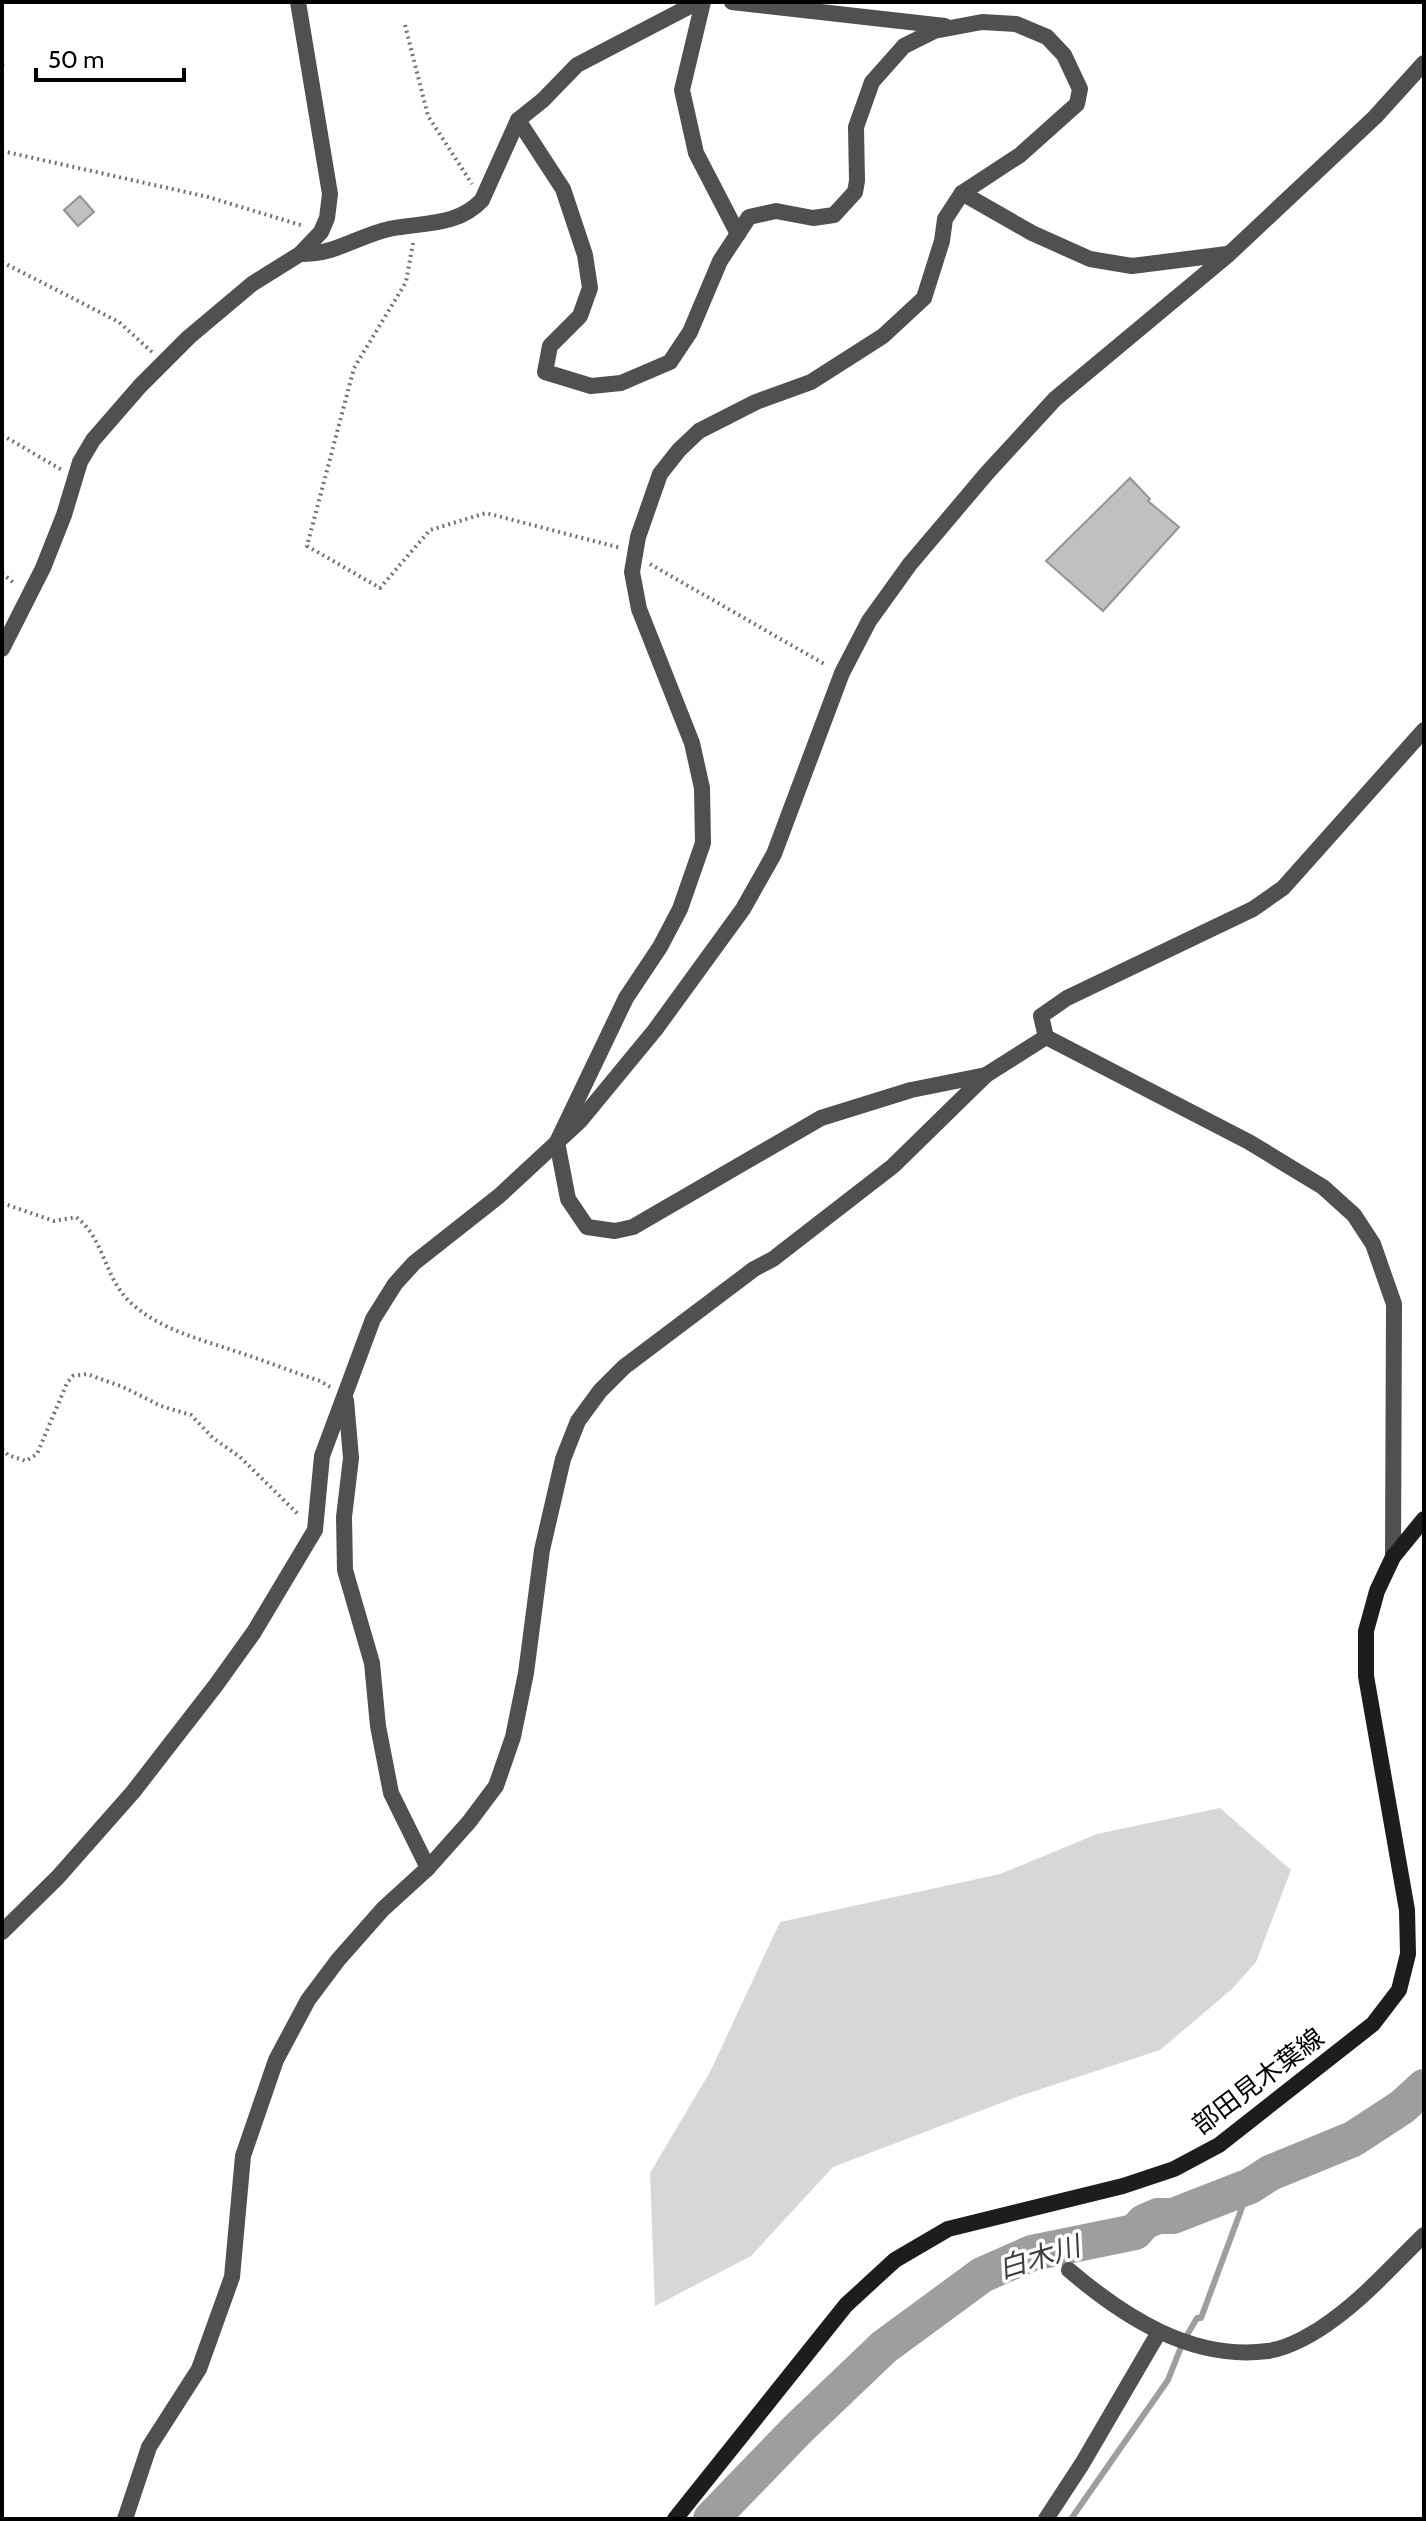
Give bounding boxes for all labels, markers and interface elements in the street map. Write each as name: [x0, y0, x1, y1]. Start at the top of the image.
scale bar: [36, 32, 184, 82]
text: 50 m: [48, 45, 104, 74]
street label: 部田見木葉線: [1186, 2021, 1330, 2141]
water label: 白木川: [994, 2228, 1087, 2286]

